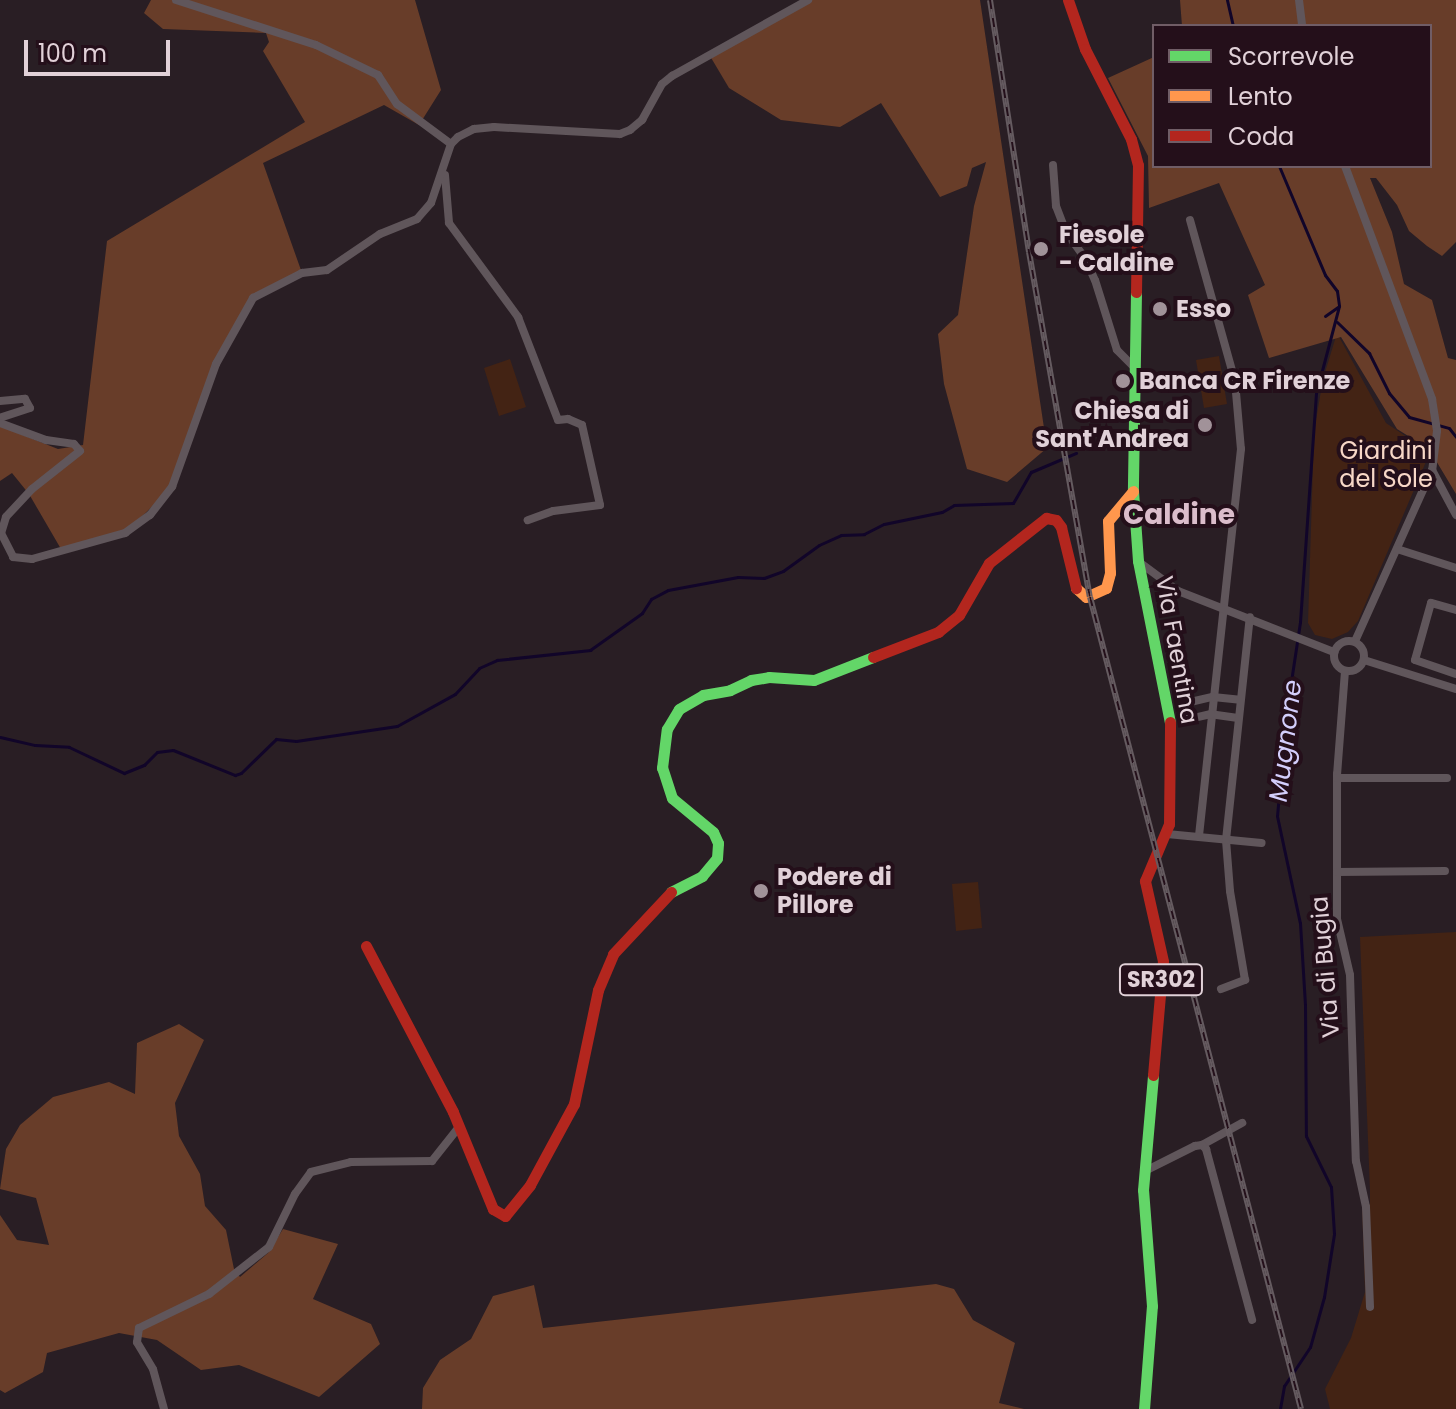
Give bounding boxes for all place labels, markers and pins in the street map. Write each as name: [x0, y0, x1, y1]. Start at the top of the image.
place label: Fiesole - Caldine: [1059, 221, 1174, 277]
marker: Fiesole - Caldine: [1030, 238, 1052, 260]
place label: Esso: [1176, 295, 1231, 323]
marker: Esso: [1151, 300, 1169, 318]
place label: Banca CR Firenze: [1139, 367, 1350, 395]
marker: Banca CR Firenze: [1114, 372, 1132, 390]
place label: Chiesa di Sant'Andrea: [1035, 397, 1189, 453]
marker: Chiesa di Sant'Andrea: [1196, 416, 1214, 434]
place label: Podere di Pillore: [777, 863, 892, 919]
marker: Podere di Pillore: [752, 882, 770, 900]

